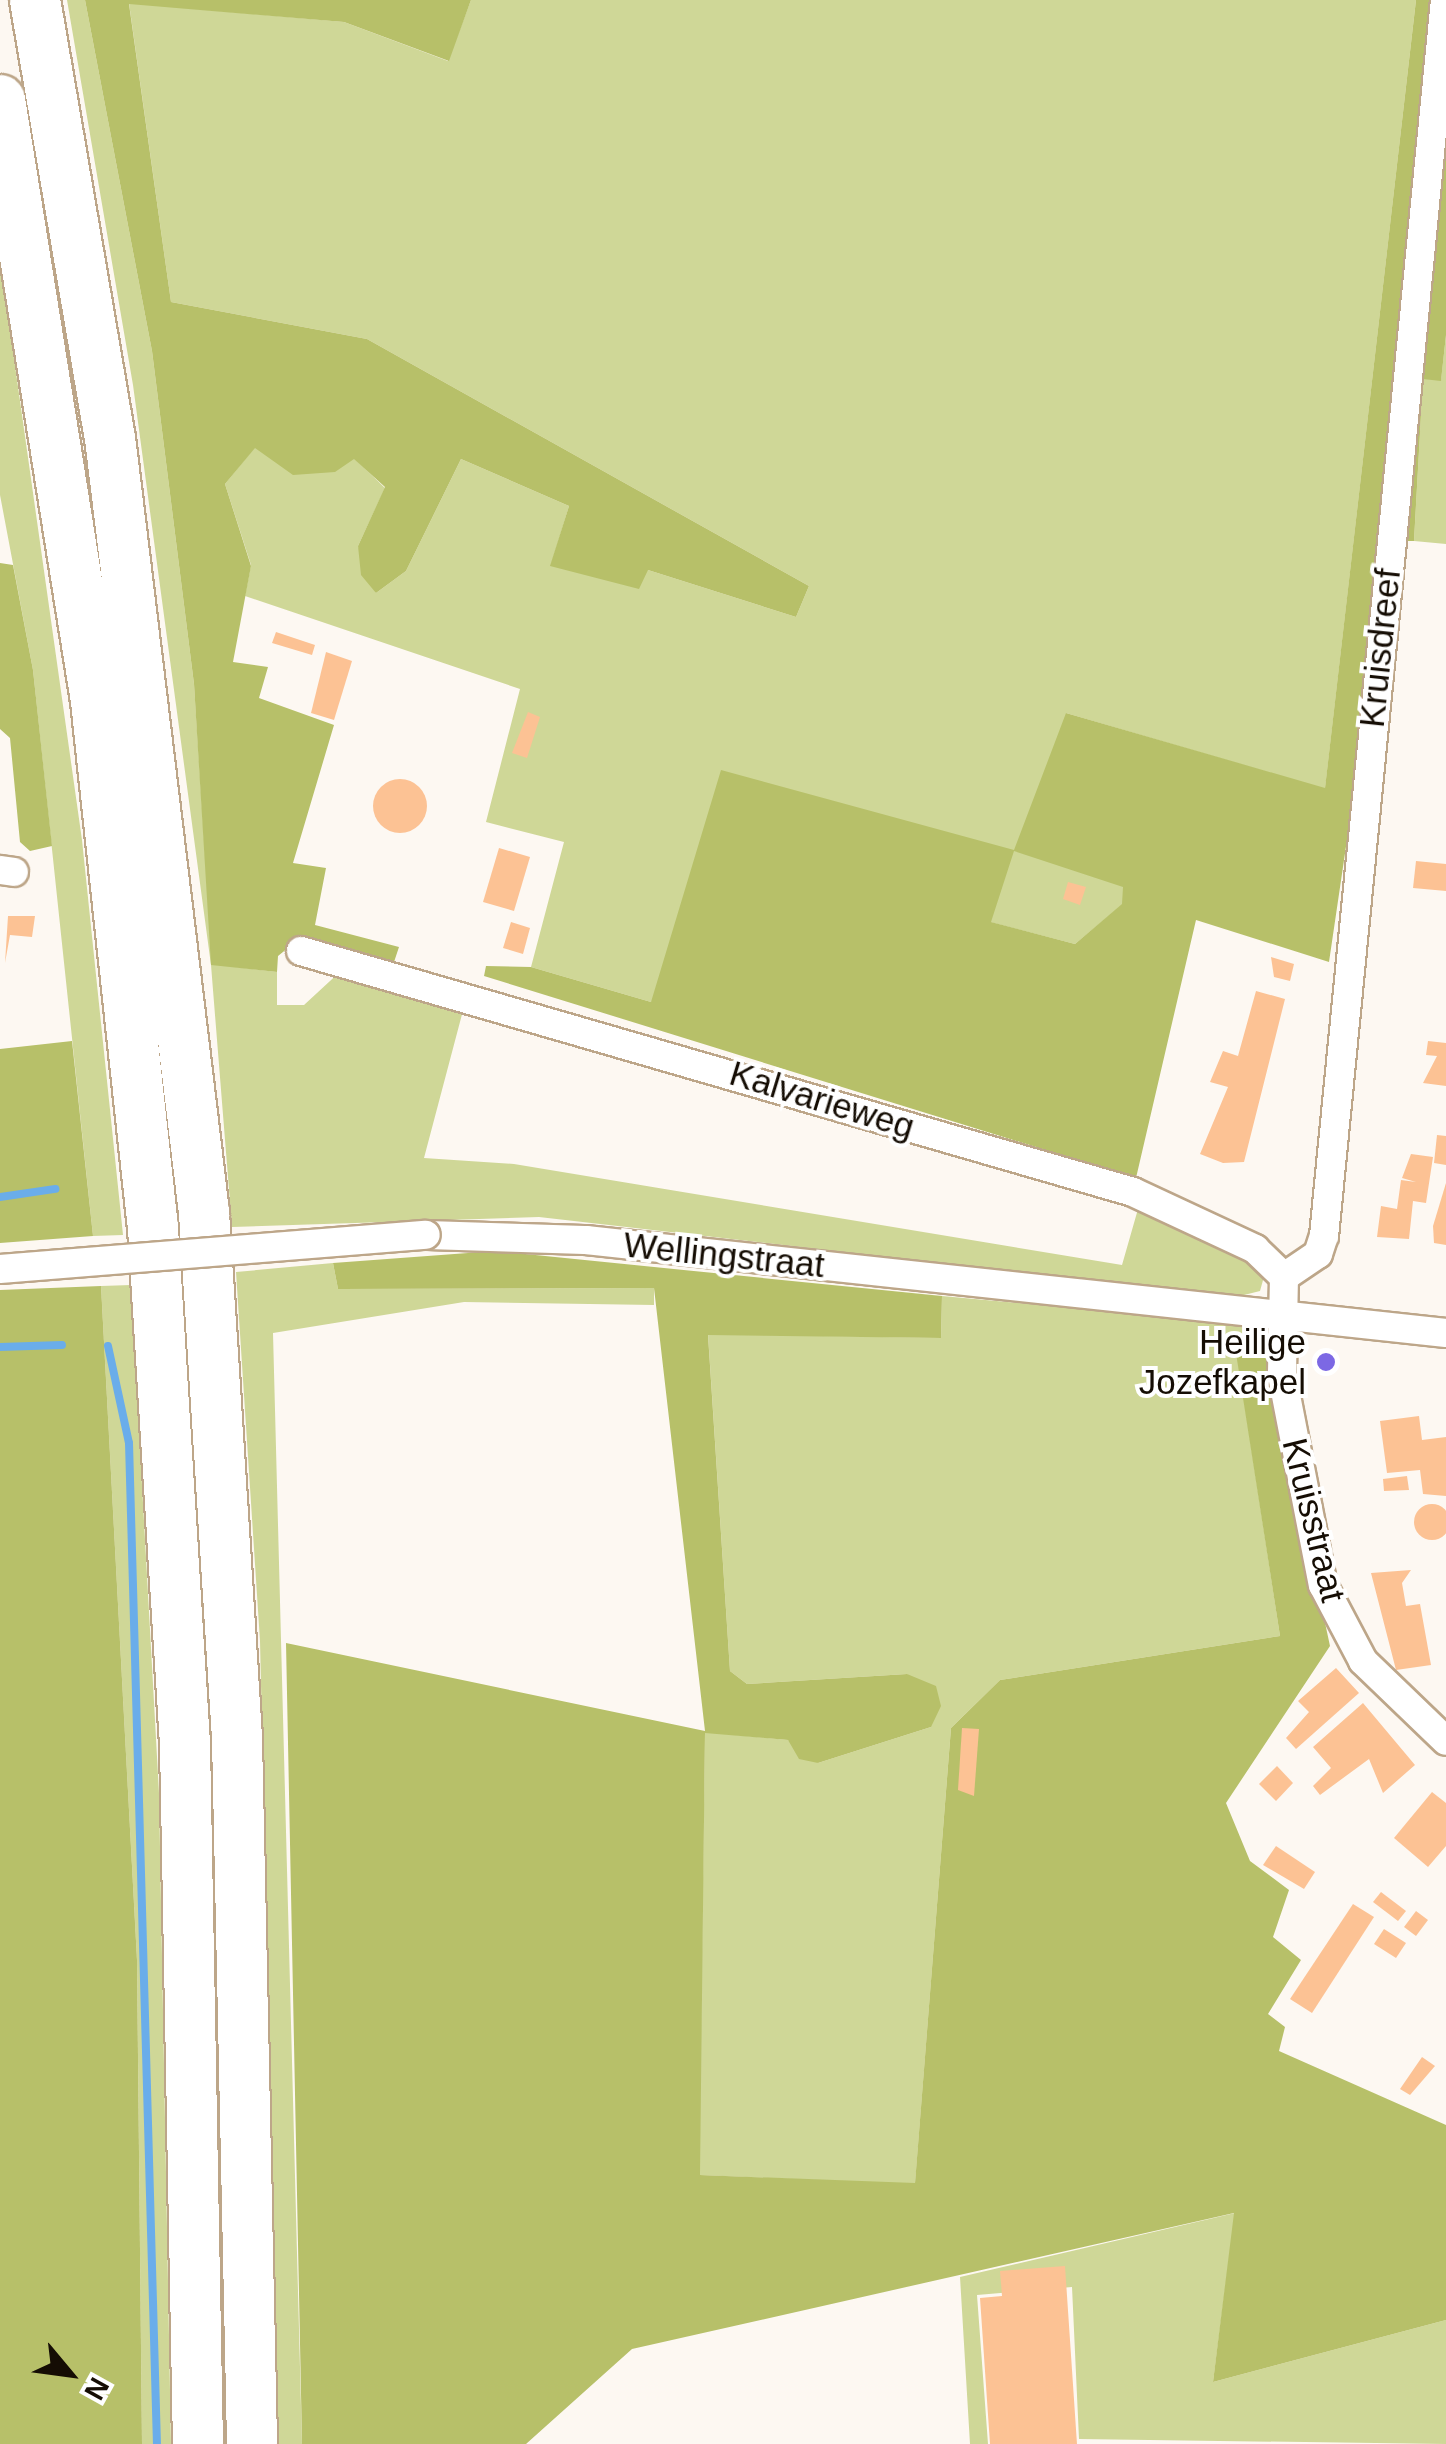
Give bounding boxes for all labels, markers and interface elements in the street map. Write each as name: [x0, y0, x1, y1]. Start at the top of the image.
street label: Kruisdreef: [1351, 566, 1409, 730]
street label: Kalvarieweg: [725, 1052, 919, 1148]
street label: Wellingstraat: [622, 1224, 826, 1286]
place label: Heilige Jozefkapel: [1139, 1321, 1306, 1403]
marker: Heilige Jozefkapel: [1315, 1351, 1337, 1373]
street label: Kruisstraat: [1273, 1434, 1355, 1606]
north arrow: [20, 2324, 120, 2424]
text: N: [78, 2372, 115, 2405]

